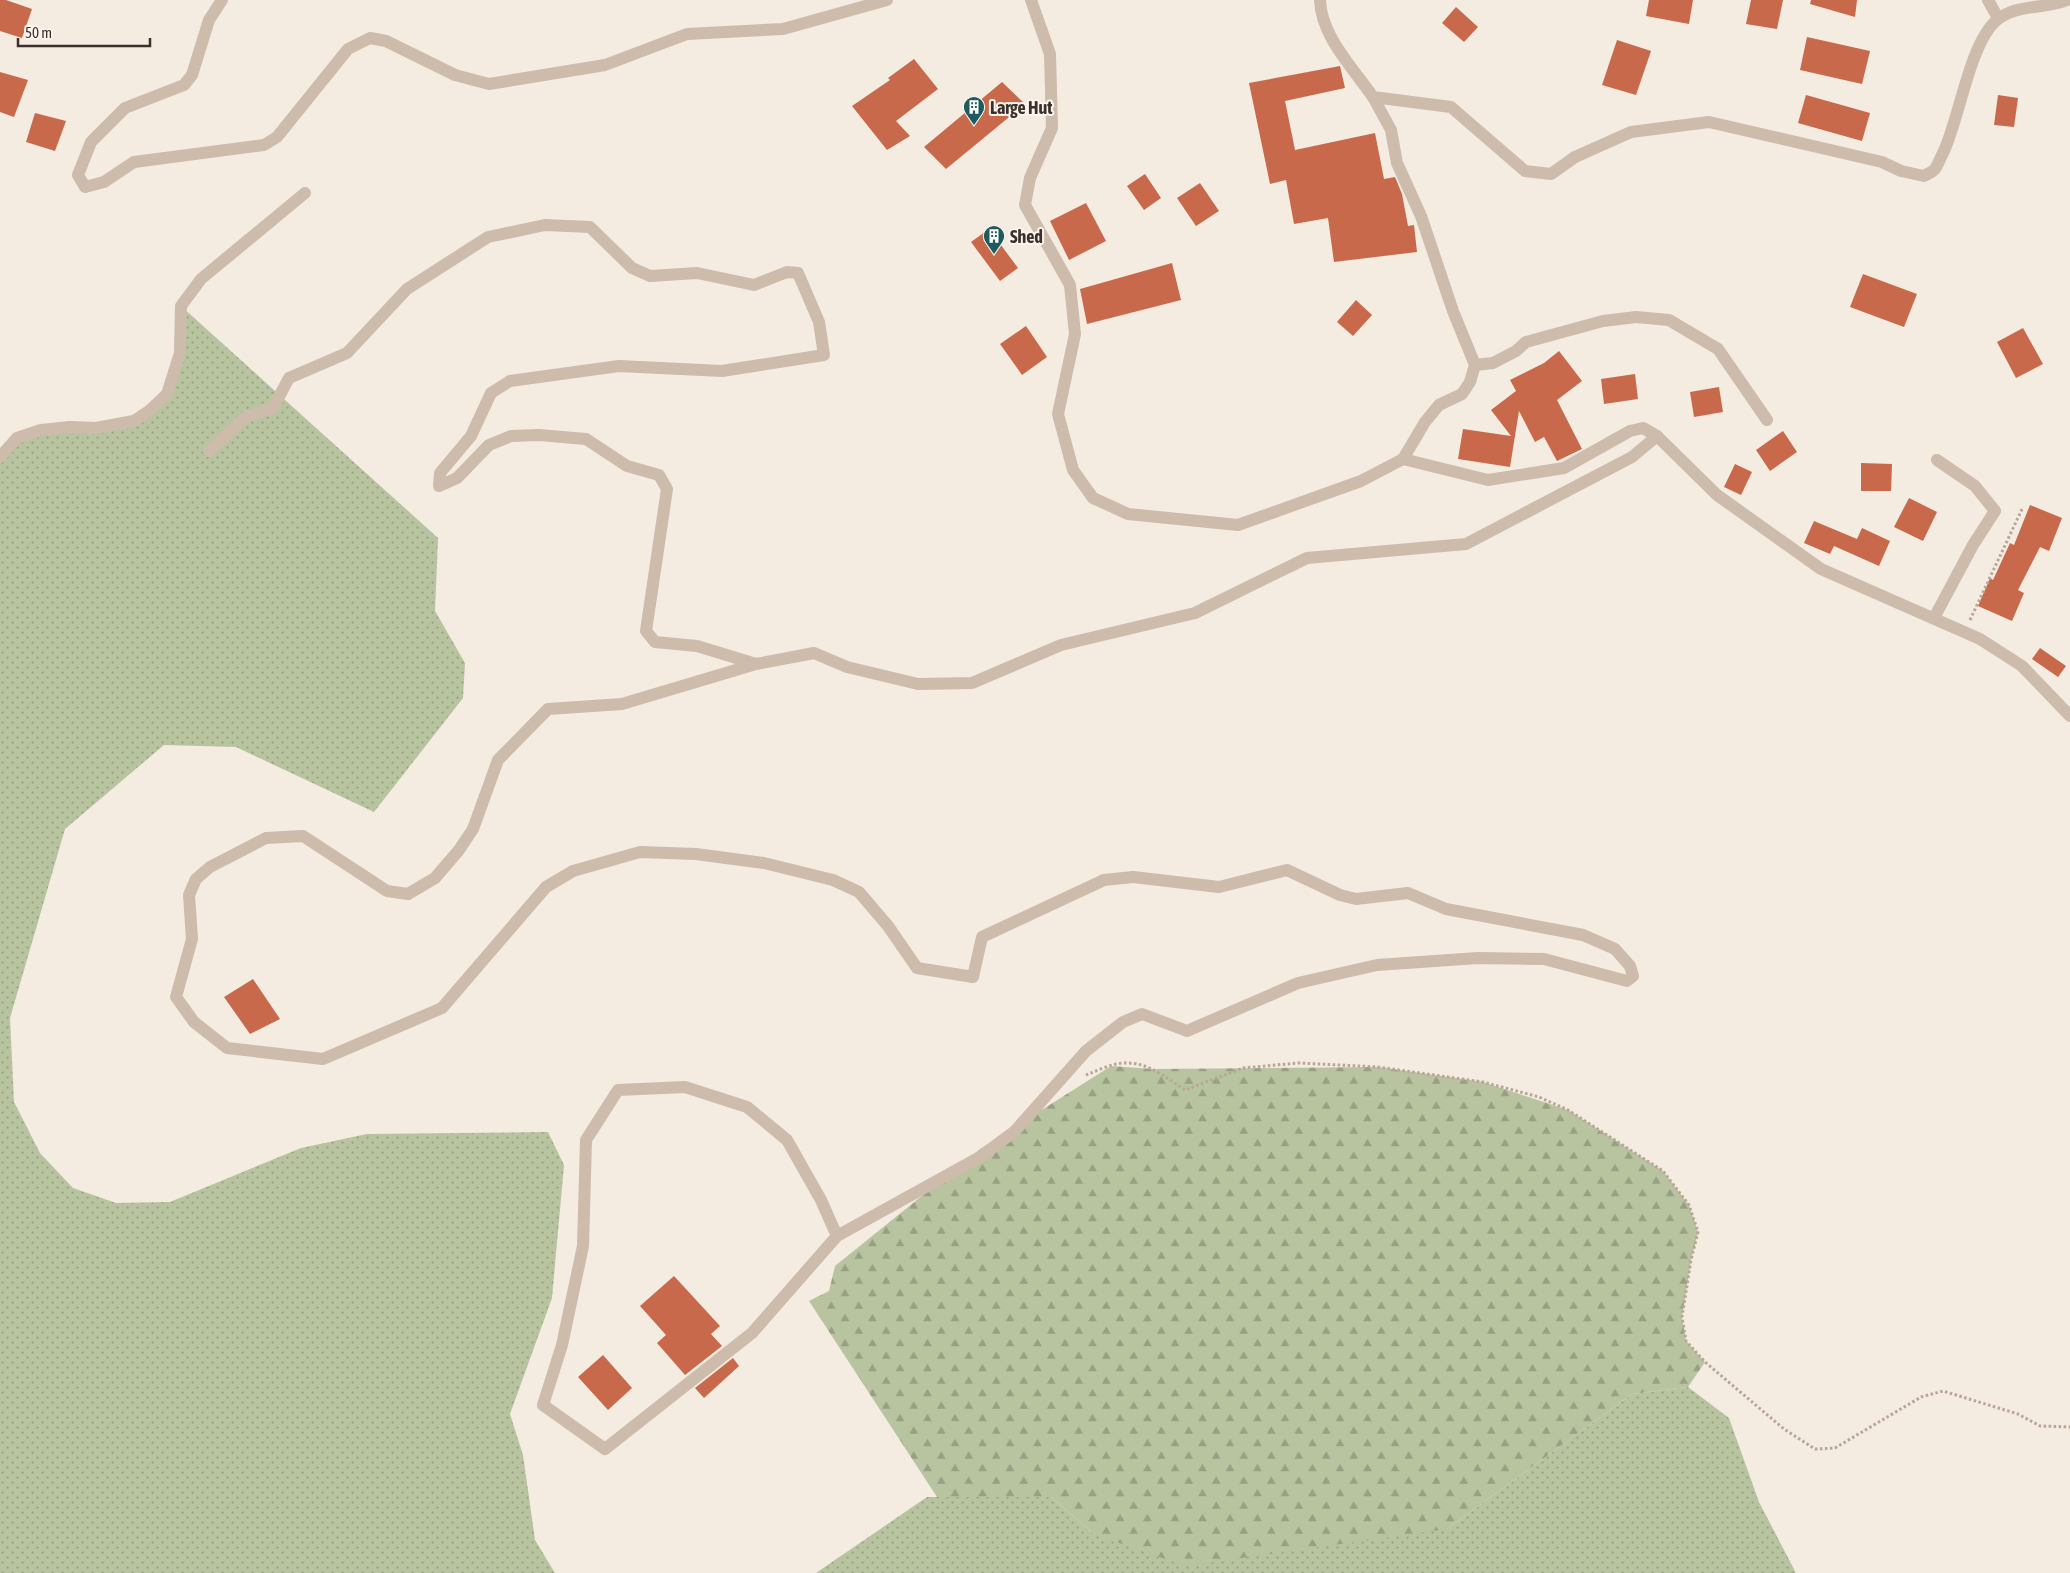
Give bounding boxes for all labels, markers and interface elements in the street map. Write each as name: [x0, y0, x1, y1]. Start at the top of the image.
scale bar: [18, 15, 150, 47]
text: 50 m: [25, 24, 52, 41]
building icon: Large Hut: [962, 95, 986, 126]
place label: Large Hut: [990, 97, 1053, 118]
building icon: Shed: [982, 224, 1006, 255]
place label: Shed: [1010, 226, 1043, 247]

